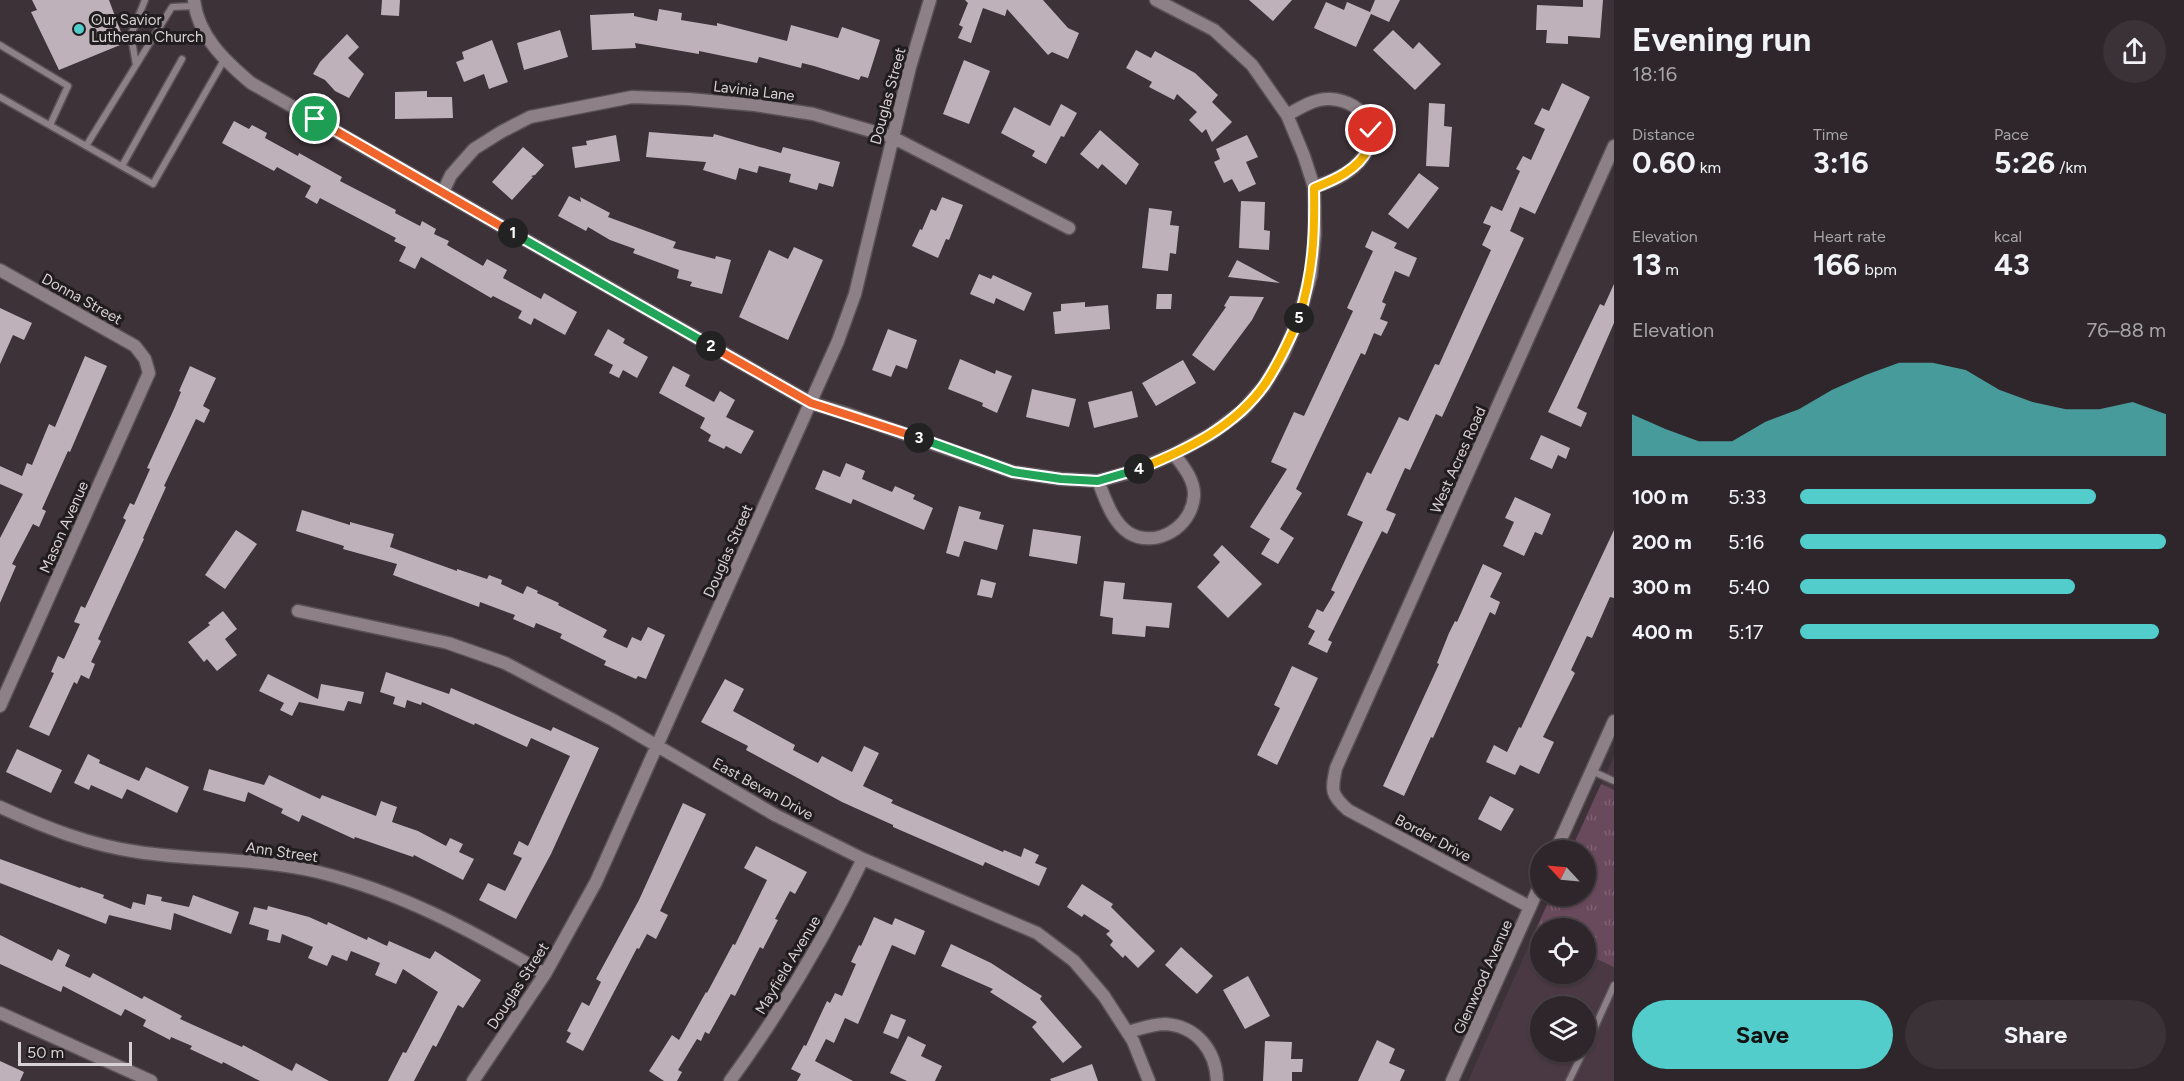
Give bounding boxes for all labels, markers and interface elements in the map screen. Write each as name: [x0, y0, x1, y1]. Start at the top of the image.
place label: Our Savior Lutheran Church: [91, 11, 203, 46]
text: Evening run: [1632, 20, 1811, 59]
button: share: [2103, 20, 2166, 83]
marker: Our Savior Lutheran Church: [72, 22, 86, 36]
street label: Douglas Street: [866, 45, 910, 147]
text: 18:16: [1632, 62, 1677, 86]
street label: Lavinia Lane: [712, 77, 796, 105]
pin: [289, 93, 340, 144]
icon: arrive: [298, 102, 331, 135]
pin: [1345, 104, 1396, 155]
icon: check: [1354, 113, 1387, 146]
text: Distance: [1632, 125, 1695, 144]
text: Time: [1813, 125, 1848, 144]
text: Pace: [1994, 125, 2029, 144]
text: 0.60: [1632, 144, 1696, 181]
text: 3:16: [1813, 144, 1869, 181]
text: 5:26: [1994, 144, 2055, 181]
text: km: [1696, 158, 1721, 177]
text: /km: [2055, 158, 2087, 177]
pin: 1: [498, 218, 528, 248]
text: 1: [510, 223, 516, 242]
text: Elevation: [1632, 227, 1698, 246]
text: Heart rate: [1813, 227, 1886, 246]
text: kcal: [1994, 227, 2022, 246]
text: 13: [1632, 246, 1661, 283]
text: 166: [1813, 246, 1860, 283]
text: 43: [1994, 246, 2030, 283]
text: m: [1661, 260, 1679, 279]
text: bpm: [1860, 260, 1897, 279]
street label: Donna Street: [39, 270, 126, 329]
pin: 5: [1284, 303, 1314, 333]
text: 5: [1294, 308, 1304, 327]
text: Elevation: [1632, 318, 1714, 342]
text: 76–88 m: [2086, 318, 2166, 342]
pin: 2: [696, 331, 726, 361]
text: 2: [706, 336, 716, 355]
street label: West Acres Road: [1426, 404, 1490, 516]
pin: 3: [904, 423, 934, 453]
text: 3: [915, 428, 923, 447]
pin: 4: [1124, 454, 1154, 484]
text: 4: [1134, 459, 1144, 478]
street label: Mason Avenue: [36, 478, 92, 576]
text: 100 m: [1632, 485, 1689, 509]
text: 5:33: [1728, 485, 1766, 509]
street label: Douglas Street: [699, 501, 757, 600]
text: 200 m: [1632, 530, 1692, 554]
text: 5:16: [1728, 530, 1764, 554]
text: 300 m: [1632, 575, 1691, 599]
text: 5:40: [1728, 575, 1770, 599]
text: 400 m: [1632, 620, 1693, 644]
text: 5:17: [1728, 620, 1764, 644]
street label: East Bevan Drive: [710, 754, 816, 824]
street label: Border Drive: [1392, 810, 1474, 866]
street label: Ann Street: [245, 838, 320, 866]
north arrow: [1530, 840, 1596, 906]
map controls: [1530, 840, 1596, 1062]
street label: Mayfield Avenue: [751, 912, 825, 1018]
street label: Glenwood Avenue: [1450, 917, 1516, 1037]
button: locate: [1530, 918, 1596, 984]
street label: Douglas Street: [483, 939, 553, 1033]
button: layers: [1530, 996, 1596, 1062]
button: Save: [1632, 1000, 1893, 1069]
button: Share: [1905, 1000, 2166, 1069]
scale bar: [18, 1039, 132, 1066]
text: 50 m: [27, 1043, 64, 1062]

